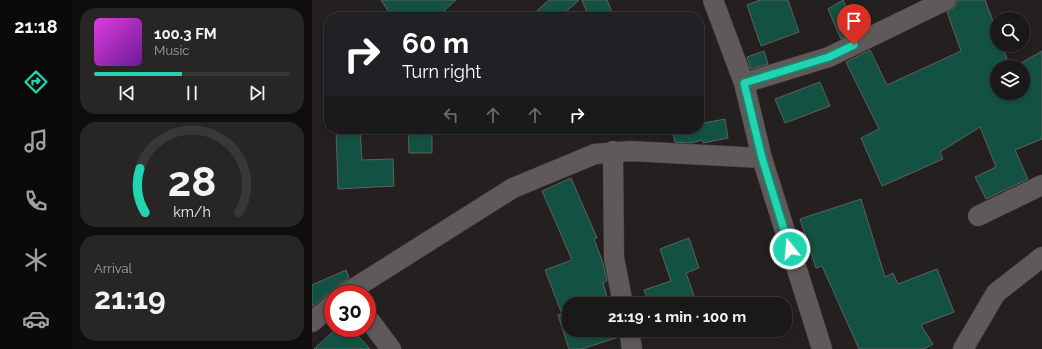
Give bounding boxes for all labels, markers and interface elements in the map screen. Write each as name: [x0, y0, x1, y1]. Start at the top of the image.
pin: [837, 4, 871, 45]
icon: arrive: [843, 10, 865, 32]
map controls: [990, 12, 1030, 100]
button: search: [990, 12, 1030, 52]
text: 21:18: [14, 16, 58, 37]
text: 100.3 FM: [154, 25, 217, 43]
text: 60 m: [402, 27, 469, 60]
icon: right: [336, 28, 388, 80]
text: Music: [154, 43, 189, 58]
button: layers: [990, 60, 1030, 100]
text: Turn right: [402, 61, 481, 82]
icon: directions: [22, 68, 50, 96]
icon: previous: [116, 82, 138, 104]
icon: pause: [181, 82, 203, 104]
icon: next: [246, 82, 268, 104]
icon: left: [440, 104, 462, 126]
icon: ahead: [482, 104, 504, 126]
icon: ahead: [524, 104, 546, 126]
icon: right: [566, 104, 588, 126]
icon: music: [22, 127, 50, 155]
text: 28: [168, 156, 216, 205]
icon: phone: [22, 187, 50, 215]
text: km/h: [173, 203, 211, 219]
position arrow: [769, 228, 811, 270]
icon: climate: [22, 246, 50, 274]
text: Arrival: [94, 261, 132, 276]
text: 21:19: [94, 281, 166, 316]
speed limit sign: 30: [324, 285, 376, 337]
icon: car: [22, 305, 50, 333]
text: 21:19 · 1 min · 100 m: [608, 308, 746, 326]

